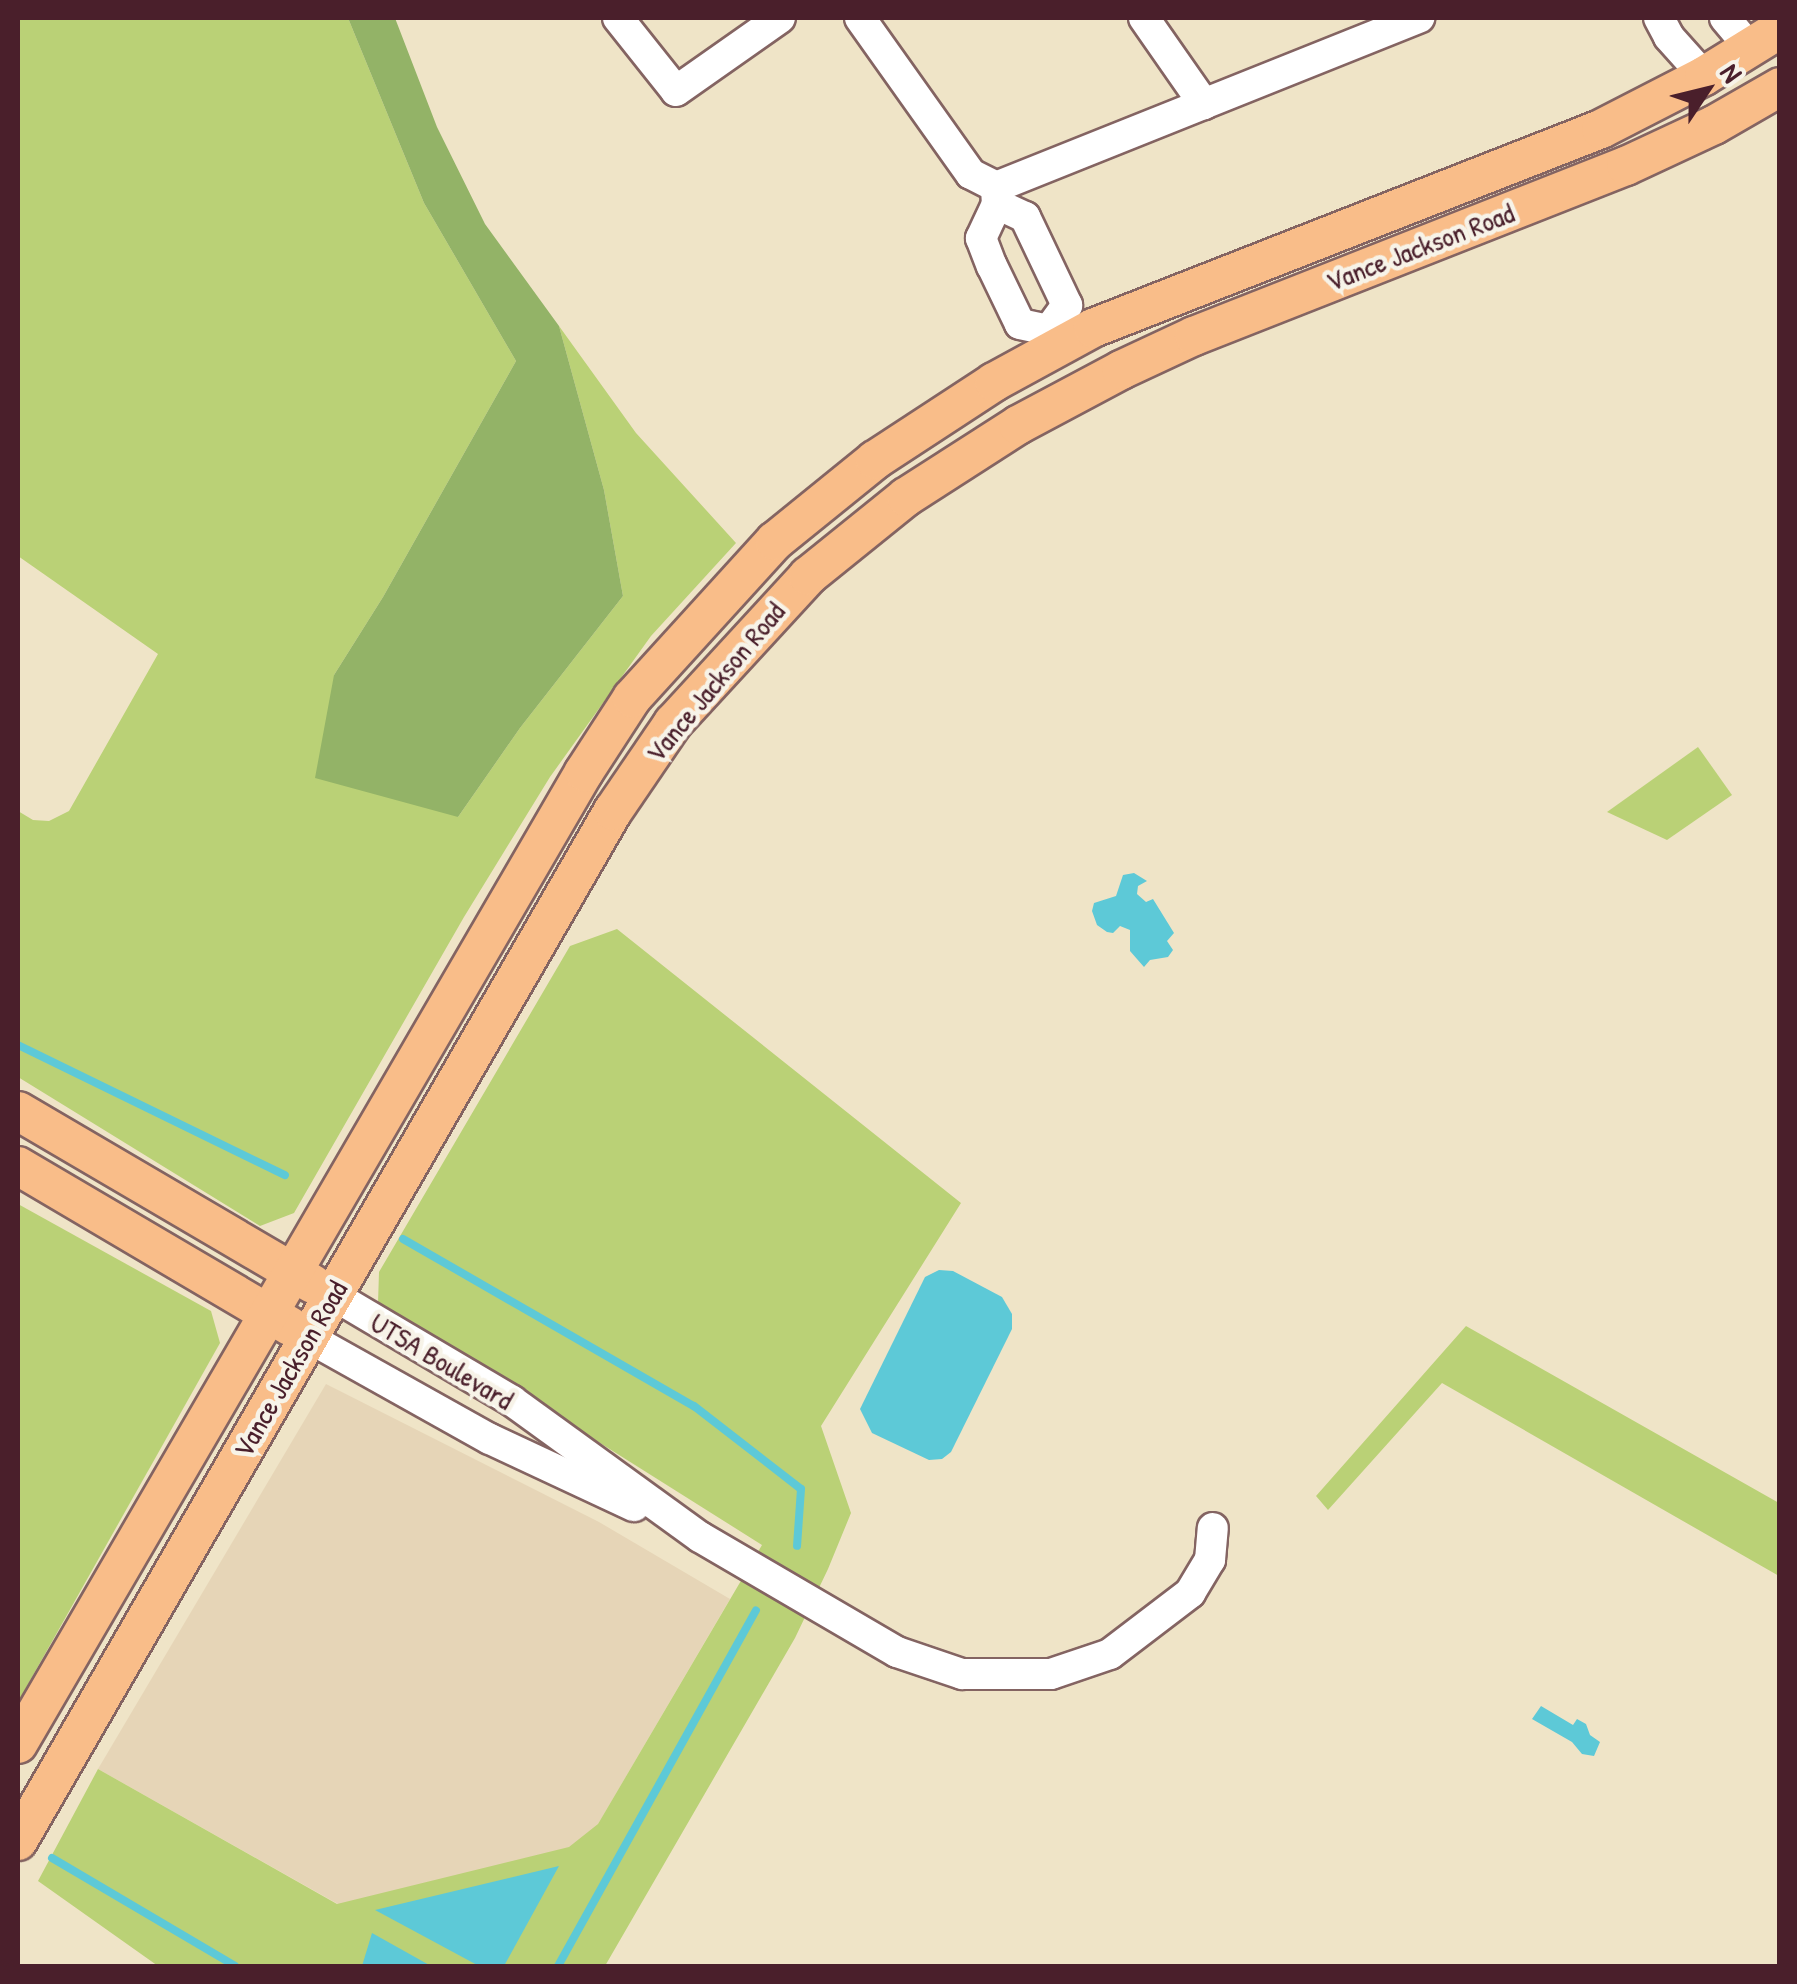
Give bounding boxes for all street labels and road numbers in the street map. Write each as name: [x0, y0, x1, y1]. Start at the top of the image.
street label: Vance Jackson Road: [1321, 196, 1519, 298]
street label: Vance Jackson Road: [638, 595, 792, 769]
street label: Vance Jackson Road: [226, 1275, 354, 1463]
street label: UTSA Boulevard: [365, 1305, 519, 1417]

